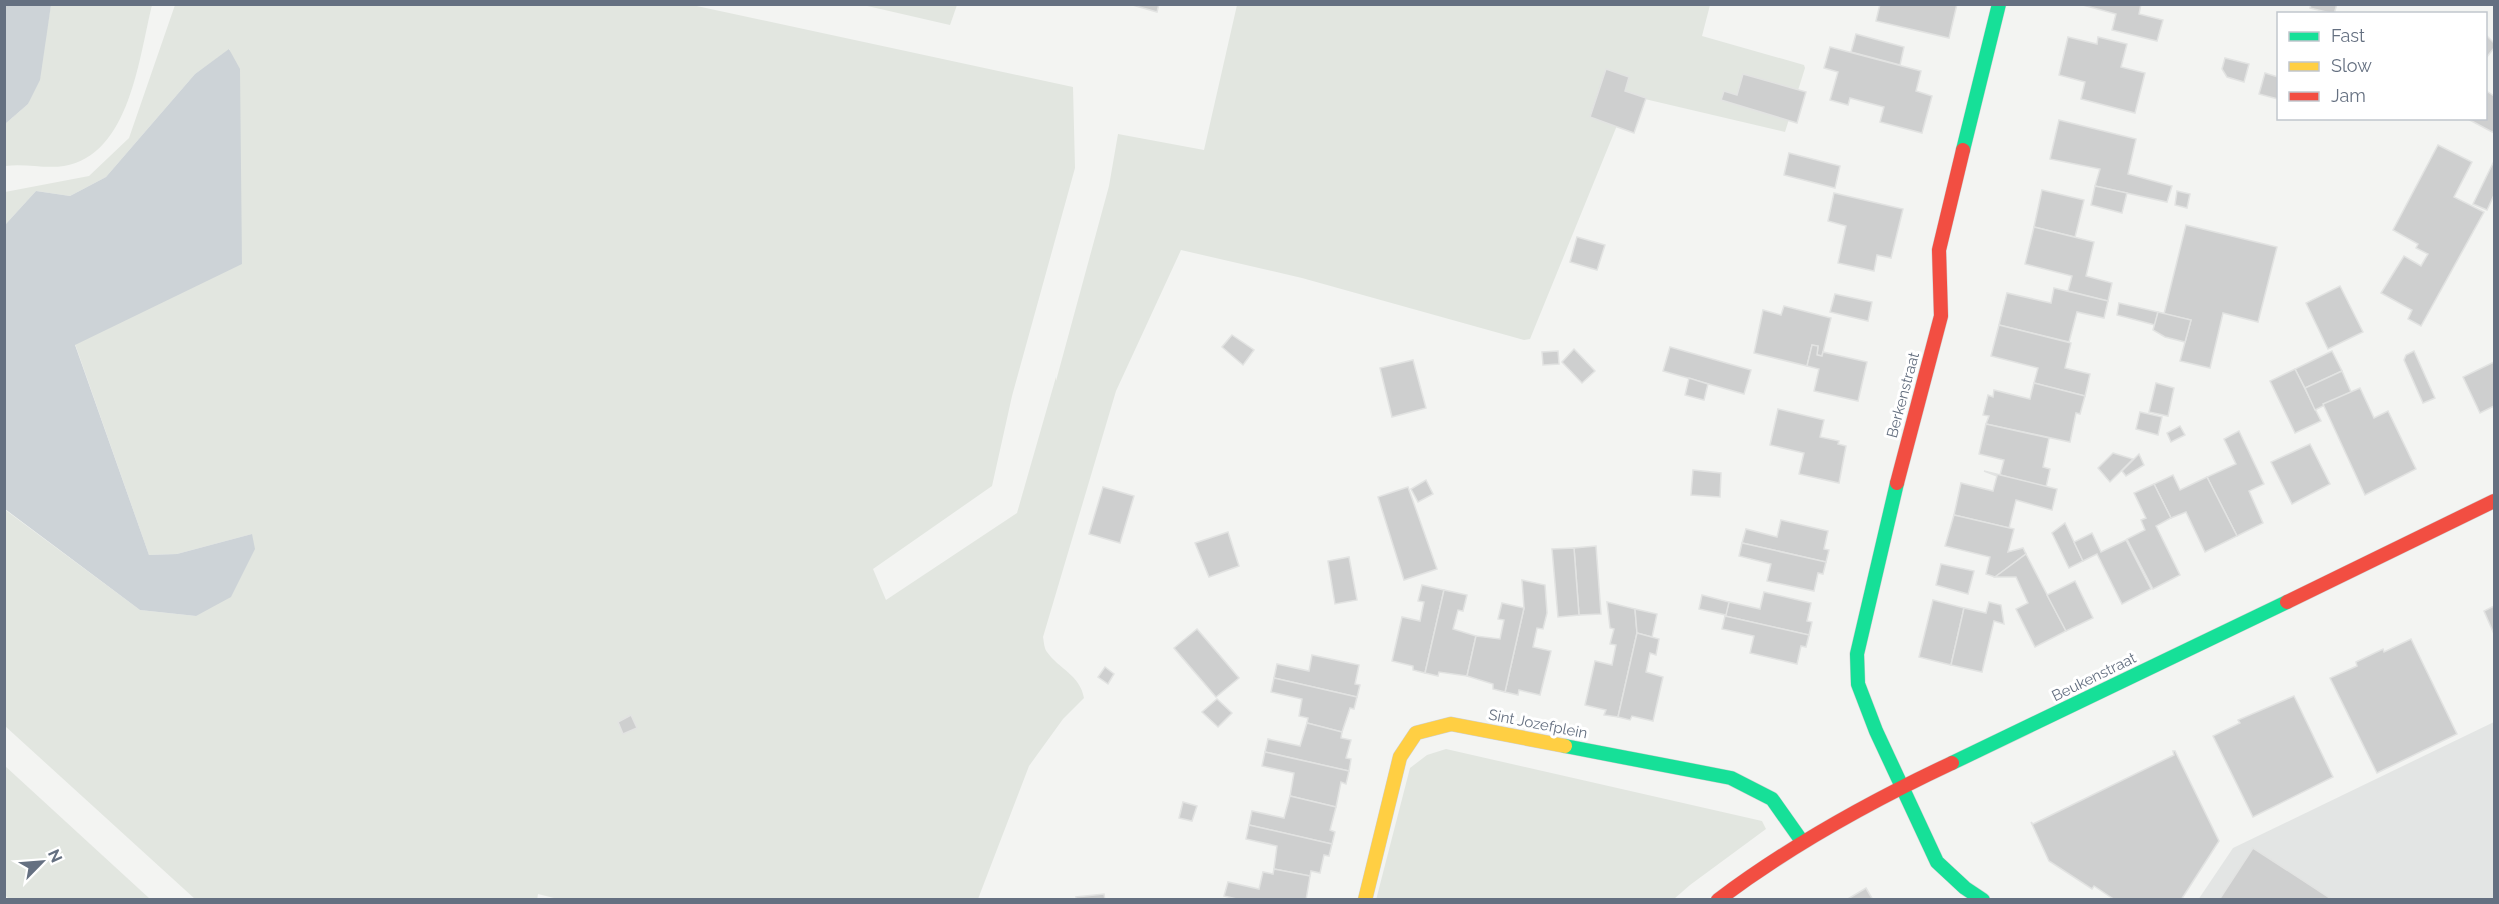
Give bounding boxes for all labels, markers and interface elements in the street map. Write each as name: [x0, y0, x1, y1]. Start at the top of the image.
legend: [2277, 12, 2487, 120]
text: Fast: [2331, 25, 2365, 46]
text: Slow: [2331, 55, 2372, 76]
text: Jam: [2331, 85, 2366, 106]
street label: Berkenstraat: [1883, 350, 1923, 440]
street label: Beukenstraat: [2049, 649, 2139, 705]
street label: Sint Jozefplein: [1487, 706, 1589, 742]
north arrow: [12, 832, 72, 892]
text: N: [44, 846, 66, 865]

